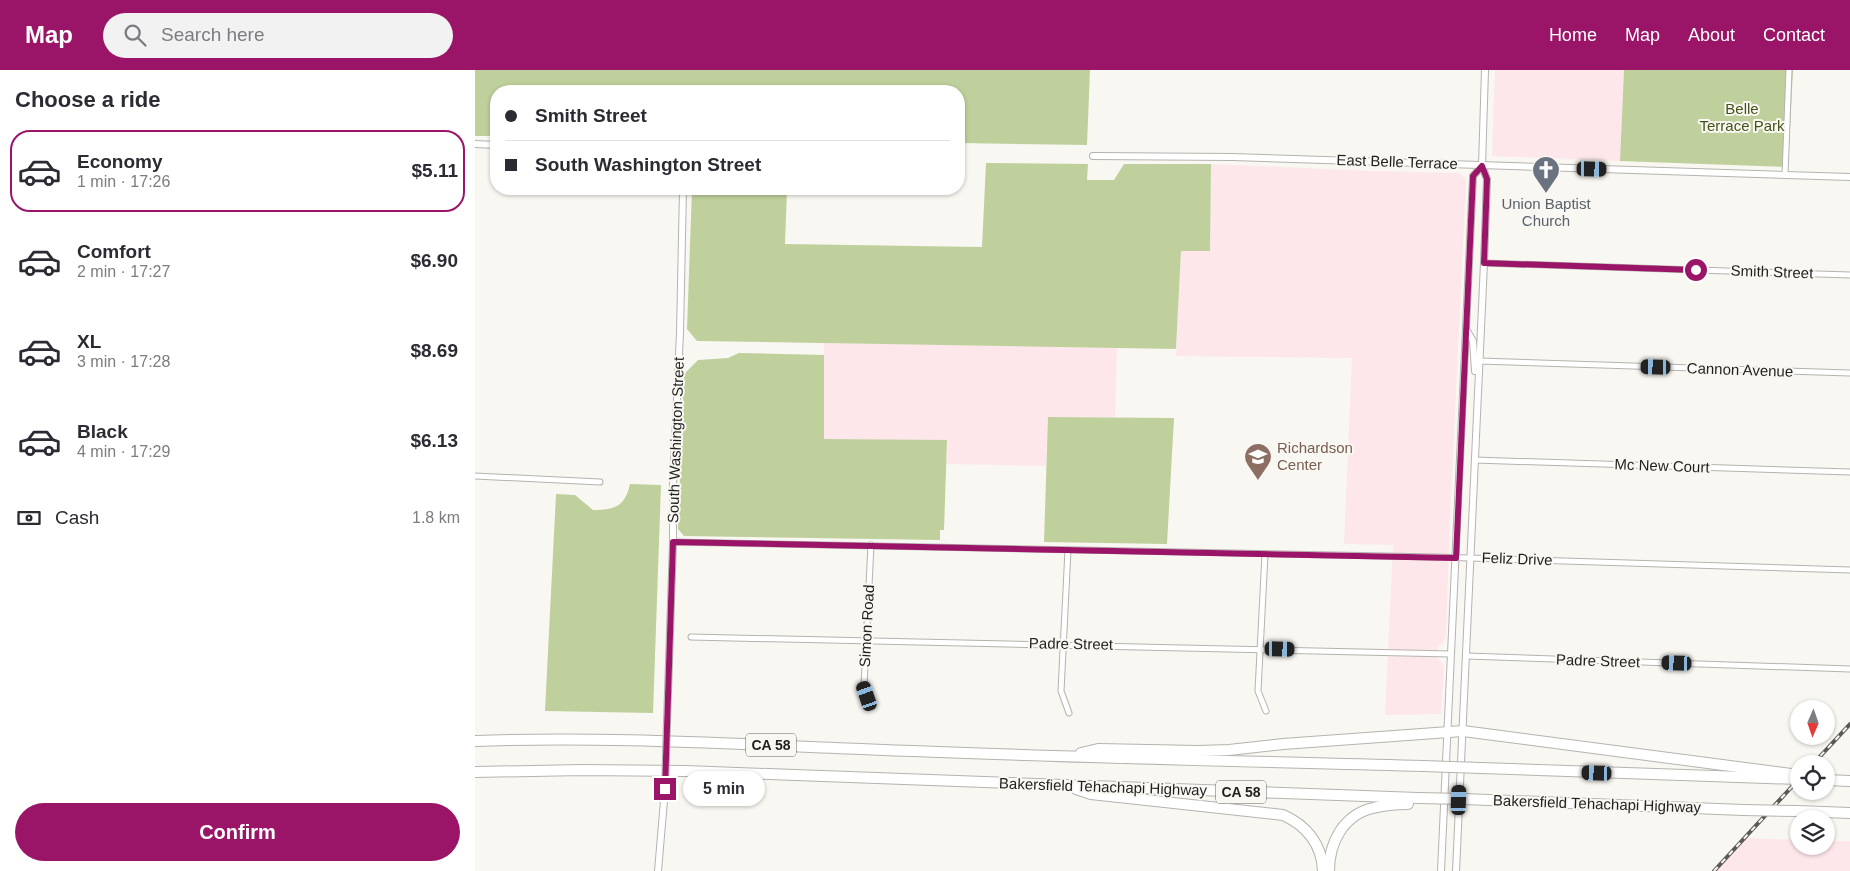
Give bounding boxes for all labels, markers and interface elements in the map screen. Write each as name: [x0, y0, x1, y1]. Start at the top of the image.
search box: [103, 13, 453, 58]
text: Map: [25, 21, 73, 48]
icon: search: [121, 21, 149, 49]
text: Search here: [161, 24, 265, 45]
text: Home: [1549, 25, 1597, 45]
text: Map: [1625, 25, 1660, 45]
text: About: [1688, 25, 1735, 45]
text: Contact: [1763, 25, 1825, 45]
text: Choose a ride: [15, 87, 160, 112]
park label: Belle Terrace Park: [1699, 100, 1785, 134]
text: Smith Street: [535, 105, 647, 126]
icon: car: [17, 149, 62, 194]
text: Economy: [77, 151, 163, 172]
street label: East Belle Terrace: [1336, 151, 1458, 172]
text: South Washington Street: [535, 154, 761, 175]
church icon: Union Baptist Church: [1531, 155, 1561, 194]
text: $5.11: [412, 160, 458, 181]
car: [1576, 161, 1607, 177]
text: 1 min · 17:26: [77, 173, 170, 190]
place label: Union Baptist Church: [1501, 195, 1591, 229]
icon: car: [17, 239, 62, 284]
text: Comfort: [77, 241, 151, 262]
text: $6.90: [410, 250, 458, 271]
route start: [1685, 259, 1707, 281]
street label: Smith Street: [1730, 262, 1814, 281]
text: 2 min · 17:27: [77, 263, 170, 280]
icon: car: [17, 329, 62, 374]
text: XL: [77, 331, 101, 352]
text: $8.69: [410, 340, 458, 361]
text: 3 min · 17:28: [77, 353, 170, 370]
street label: South Washington Street: [664, 356, 687, 523]
car: [1640, 359, 1671, 375]
street label: Cannon Avenue: [1687, 359, 1794, 380]
icon: car: [17, 419, 62, 464]
text: Black: [77, 421, 128, 442]
text: $6.13: [410, 430, 458, 451]
place label: Richardson Center: [1277, 439, 1353, 473]
school or university icon: Richardson Center: [1243, 442, 1273, 481]
text: 4 min · 17:29: [77, 443, 170, 460]
street label: Mc New Court: [1614, 455, 1711, 476]
icon: cash: [15, 504, 43, 532]
text: Cash: [55, 507, 99, 528]
text: 1.8 km: [412, 509, 460, 526]
street label: Feliz Drive: [1481, 549, 1553, 568]
street label: Simon Road: [856, 584, 877, 668]
street label: Padre Street: [1029, 634, 1114, 653]
car: [1264, 641, 1295, 657]
street label: Padre Street: [1556, 651, 1641, 670]
car: [1661, 655, 1692, 671]
car: [855, 679, 878, 713]
north arrow: [1790, 700, 1835, 745]
map controls: [1790, 700, 1835, 855]
road number: CA 58: [746, 734, 796, 756]
button: locate: [1790, 755, 1835, 800]
car: [1581, 765, 1612, 781]
callout: 5 min: [683, 772, 765, 806]
street label: Bakersfield Tehachapi Highway: [999, 774, 1208, 799]
route end: [654, 778, 676, 800]
text: 5 min: [703, 780, 745, 797]
road number: CA 58: [1216, 780, 1266, 804]
car: [1450, 785, 1467, 815]
street label: Bakersfield Tehachapi Highway: [1493, 791, 1702, 816]
button: Confirm: [15, 803, 460, 861]
button: layers: [1790, 810, 1835, 855]

